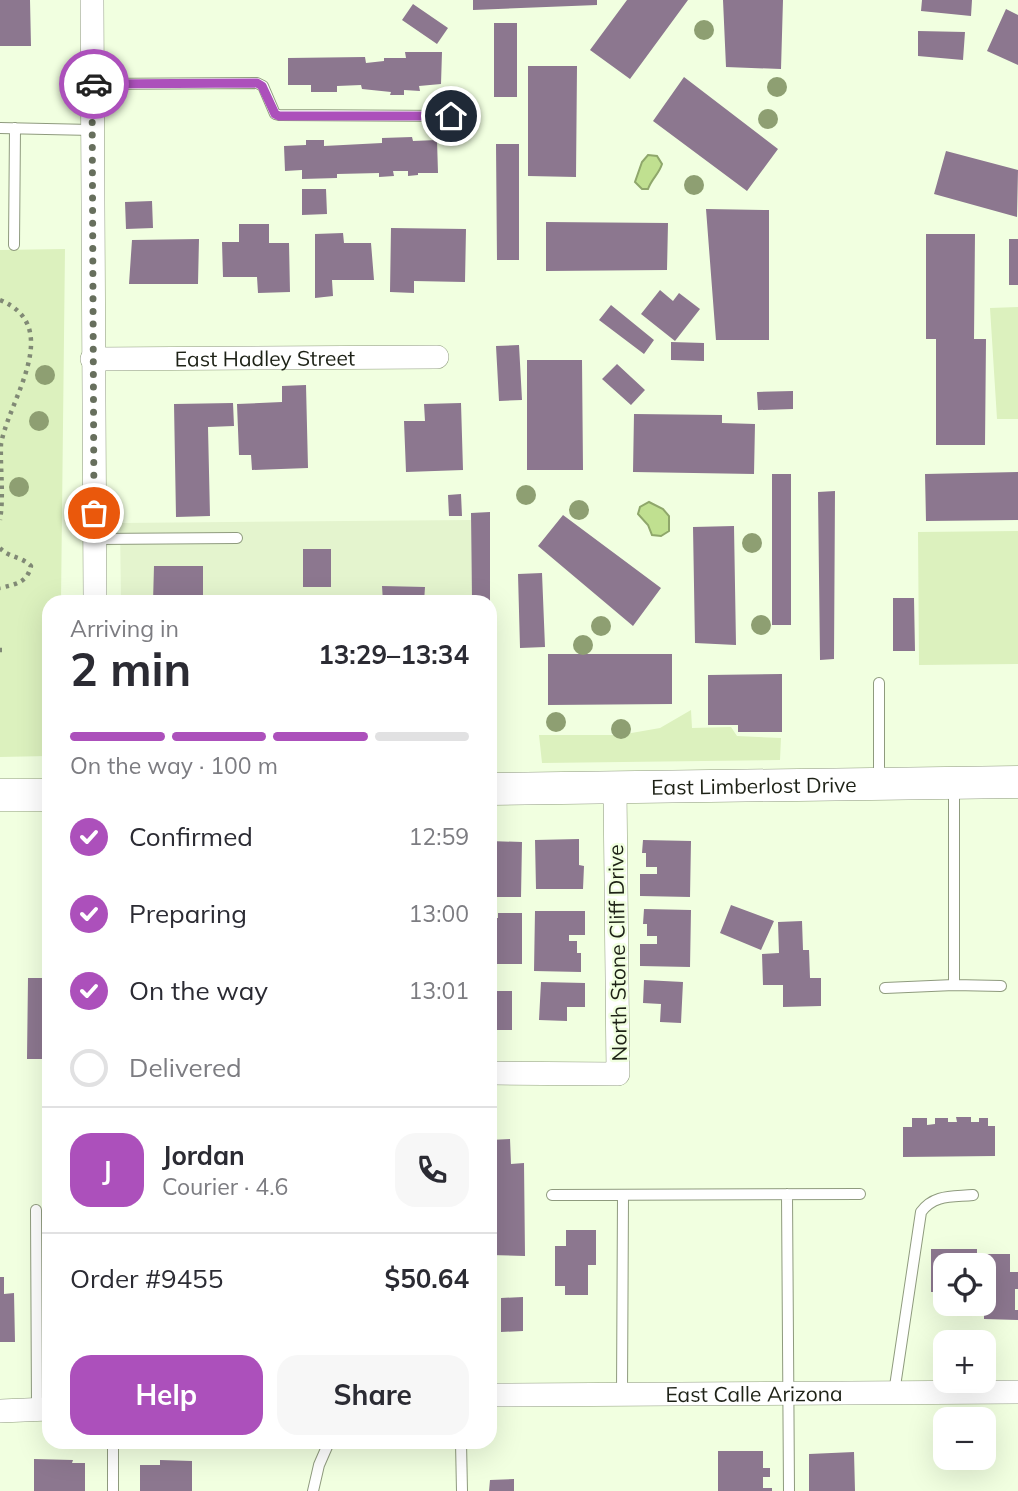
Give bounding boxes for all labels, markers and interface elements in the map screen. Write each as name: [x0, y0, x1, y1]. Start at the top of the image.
courier: [59, 49, 129, 119]
icon: car: [75, 65, 113, 103]
pin: [421, 86, 481, 146]
icon: home: [432, 97, 470, 135]
street label: East Hadley Street: [175, 344, 355, 372]
pin: [64, 483, 124, 543]
icon: bag: [75, 494, 113, 532]
text: Arriving in: [70, 614, 179, 643]
text: 13:29–13:34: [318, 638, 469, 671]
text: 2 min: [70, 640, 191, 698]
text: On the way · 100 m: [70, 751, 278, 780]
street label: East Limberlost Drive: [651, 771, 857, 800]
icon: check: [70, 818, 108, 856]
text: Confirmed: [129, 820, 253, 853]
text: 12:59: [409, 822, 469, 851]
street label: North Stone Cliff Drive: [602, 844, 632, 1062]
icon: check: [70, 895, 108, 933]
text: Preparing: [129, 897, 247, 930]
text: 13:00: [409, 899, 469, 928]
icon: check: [70, 972, 108, 1010]
text: On the way: [129, 974, 268, 1007]
text: 13:01: [409, 976, 469, 1005]
text: Delivered: [129, 1051, 242, 1084]
button: phone: [395, 1133, 469, 1207]
text: Jordan: [162, 1139, 245, 1172]
text: J: [102, 1154, 112, 1187]
text: Courier · 4.6: [162, 1172, 288, 1201]
map controls: [933, 1253, 996, 1470]
button: locate: [933, 1253, 996, 1316]
text: Order #9455: [70, 1262, 223, 1295]
text: $50.64: [385, 1262, 469, 1295]
button: +: [933, 1330, 996, 1393]
button: Help: [70, 1355, 263, 1435]
button: Share: [277, 1355, 469, 1435]
street label: East Calle Arizona: [665, 1380, 843, 1407]
button: −: [933, 1407, 996, 1470]

